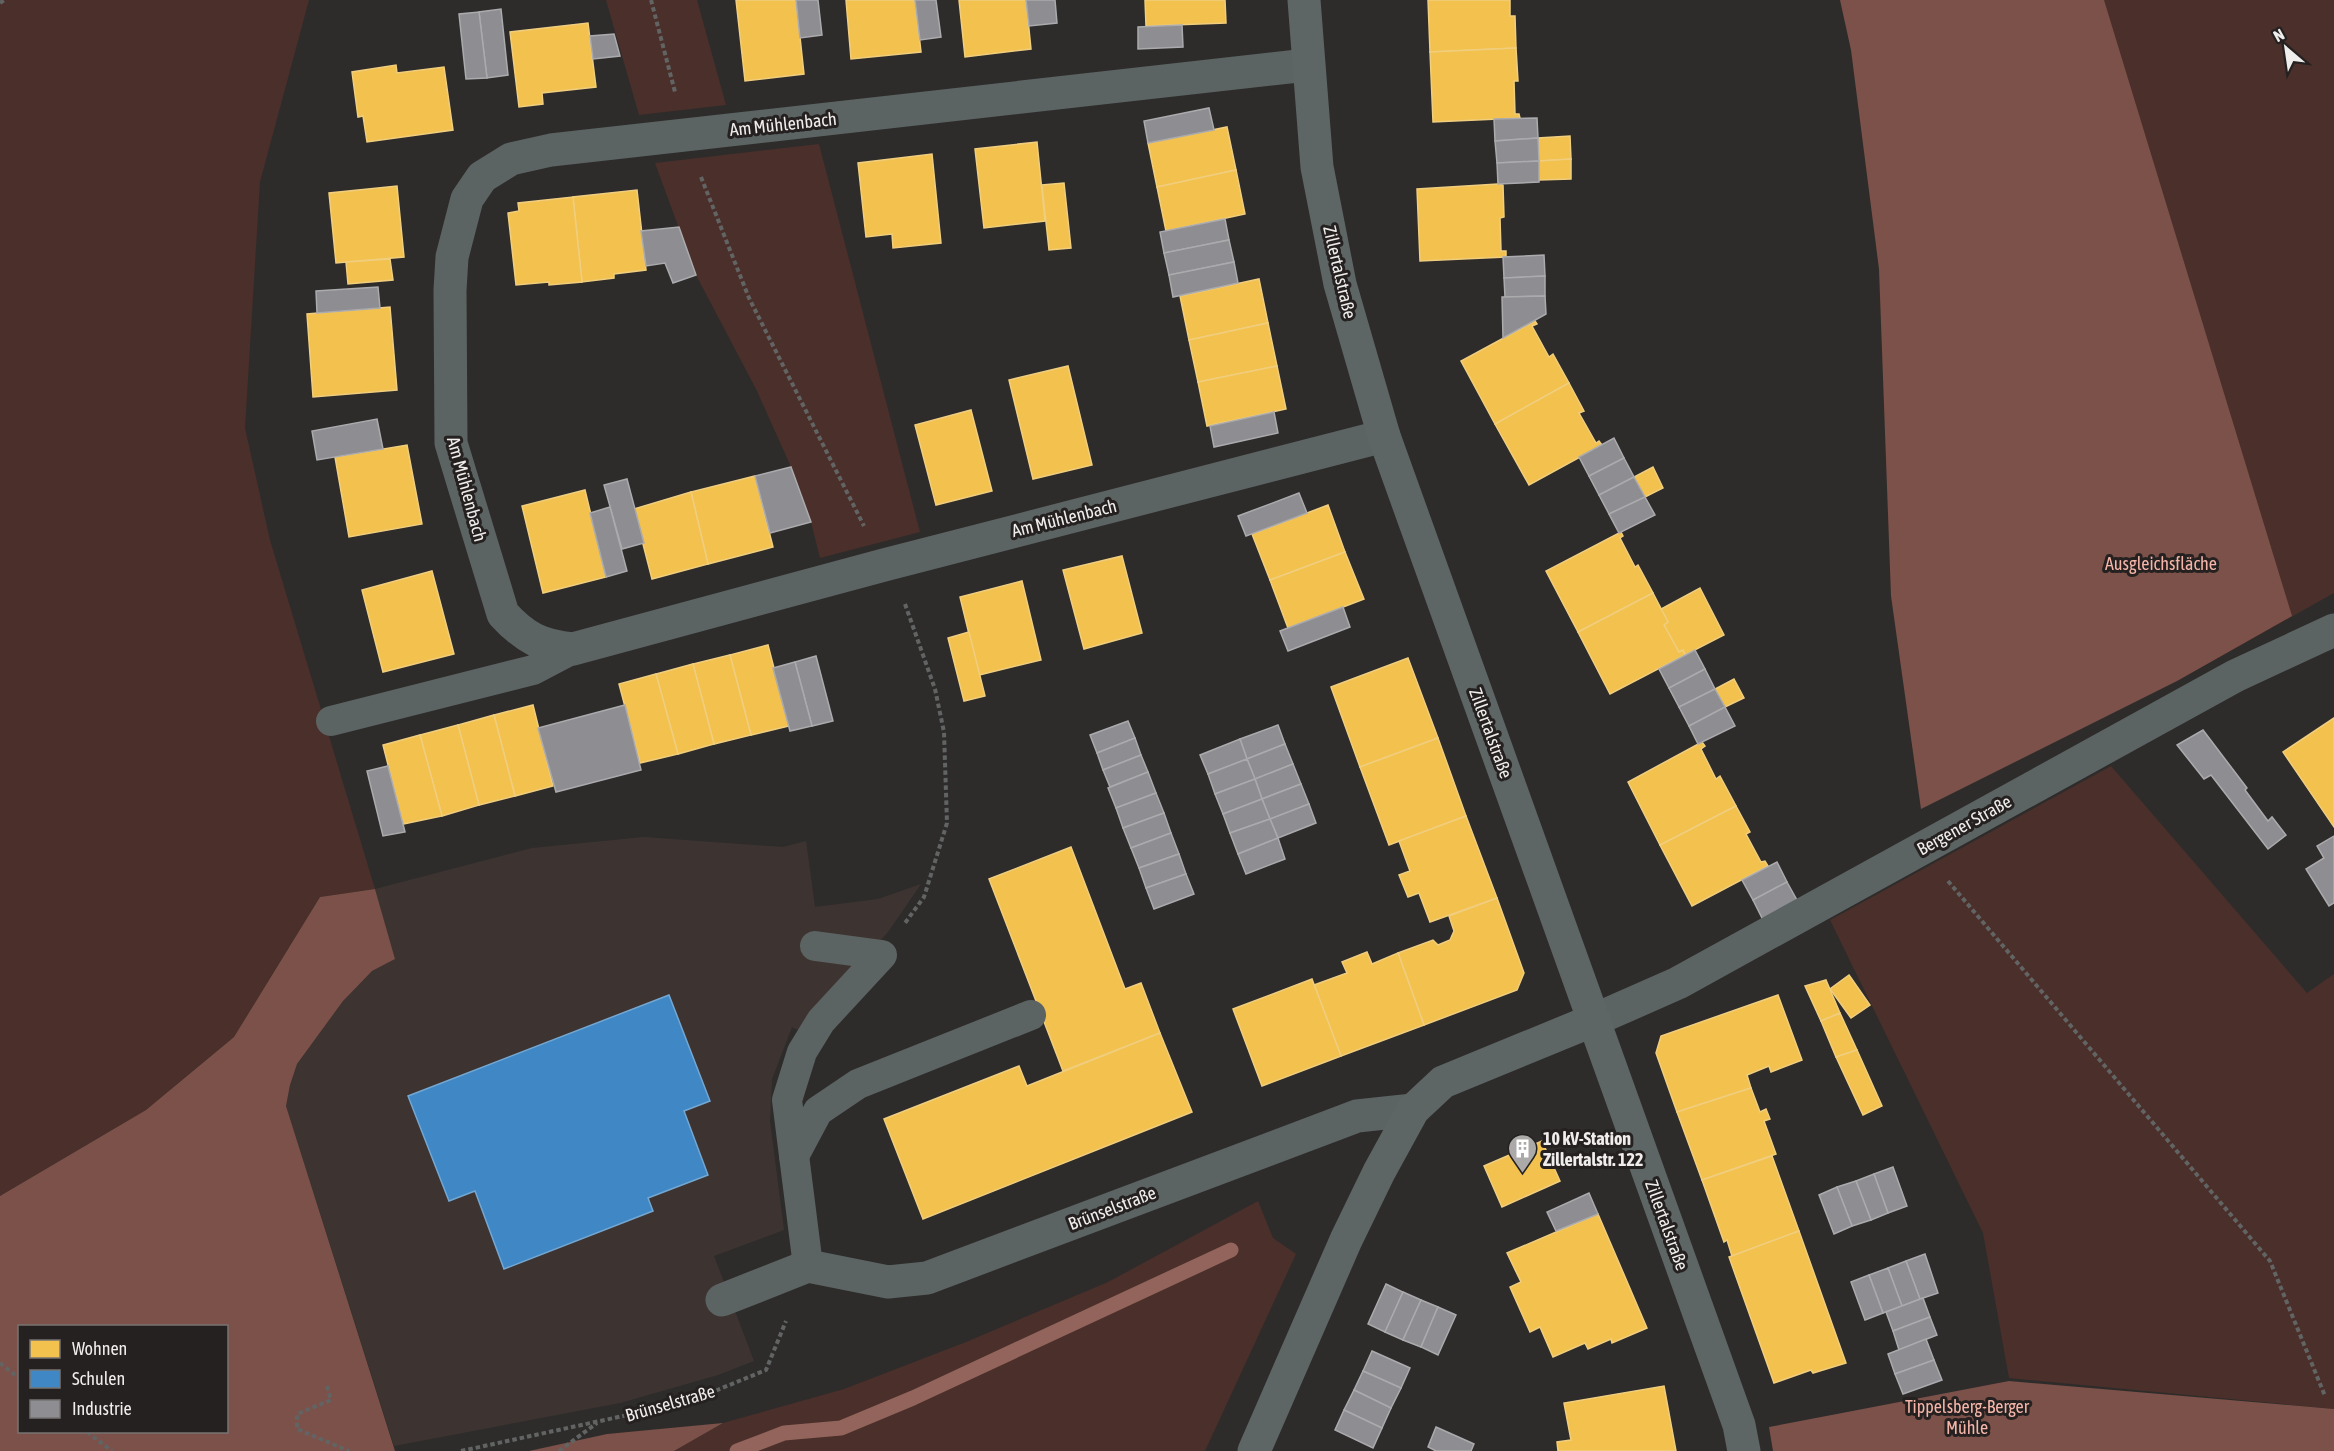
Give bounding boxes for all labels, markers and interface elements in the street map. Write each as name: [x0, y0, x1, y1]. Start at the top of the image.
north arrow: [2256, 18, 2316, 78]
text: N: [2270, 25, 2287, 45]
street label: Am Mühlenbach: [728, 108, 838, 140]
street label: Zillertalstraße: [1319, 223, 1361, 321]
street label: Am Mühlenbach: [443, 434, 491, 544]
street label: Am Mühlenbach: [1009, 495, 1119, 541]
park label: Ausgleichsfläche: [2105, 553, 2217, 574]
street label: Zillertalstraße: [1465, 685, 1517, 781]
street label: Bergener Straße: [1913, 791, 2015, 859]
place label: 10 kV-Station Zillertalstr. 122: [1543, 1128, 1643, 1170]
building icon: 10 kV-Station Zillertalstr. 122: [1506, 1132, 1538, 1174]
street label: Zillertalstraße: [1641, 1177, 1693, 1273]
street label: Brünselstraße: [1065, 1182, 1159, 1234]
legend: [18, 1325, 228, 1433]
text: Wohnen: [72, 1338, 127, 1359]
text: Schulen: [72, 1368, 125, 1389]
street label: Brünselstraße: [623, 1380, 717, 1426]
park label: Tippelsberg-Berger Mühle: [1905, 1396, 2030, 1438]
text: Industrie: [72, 1398, 132, 1419]

